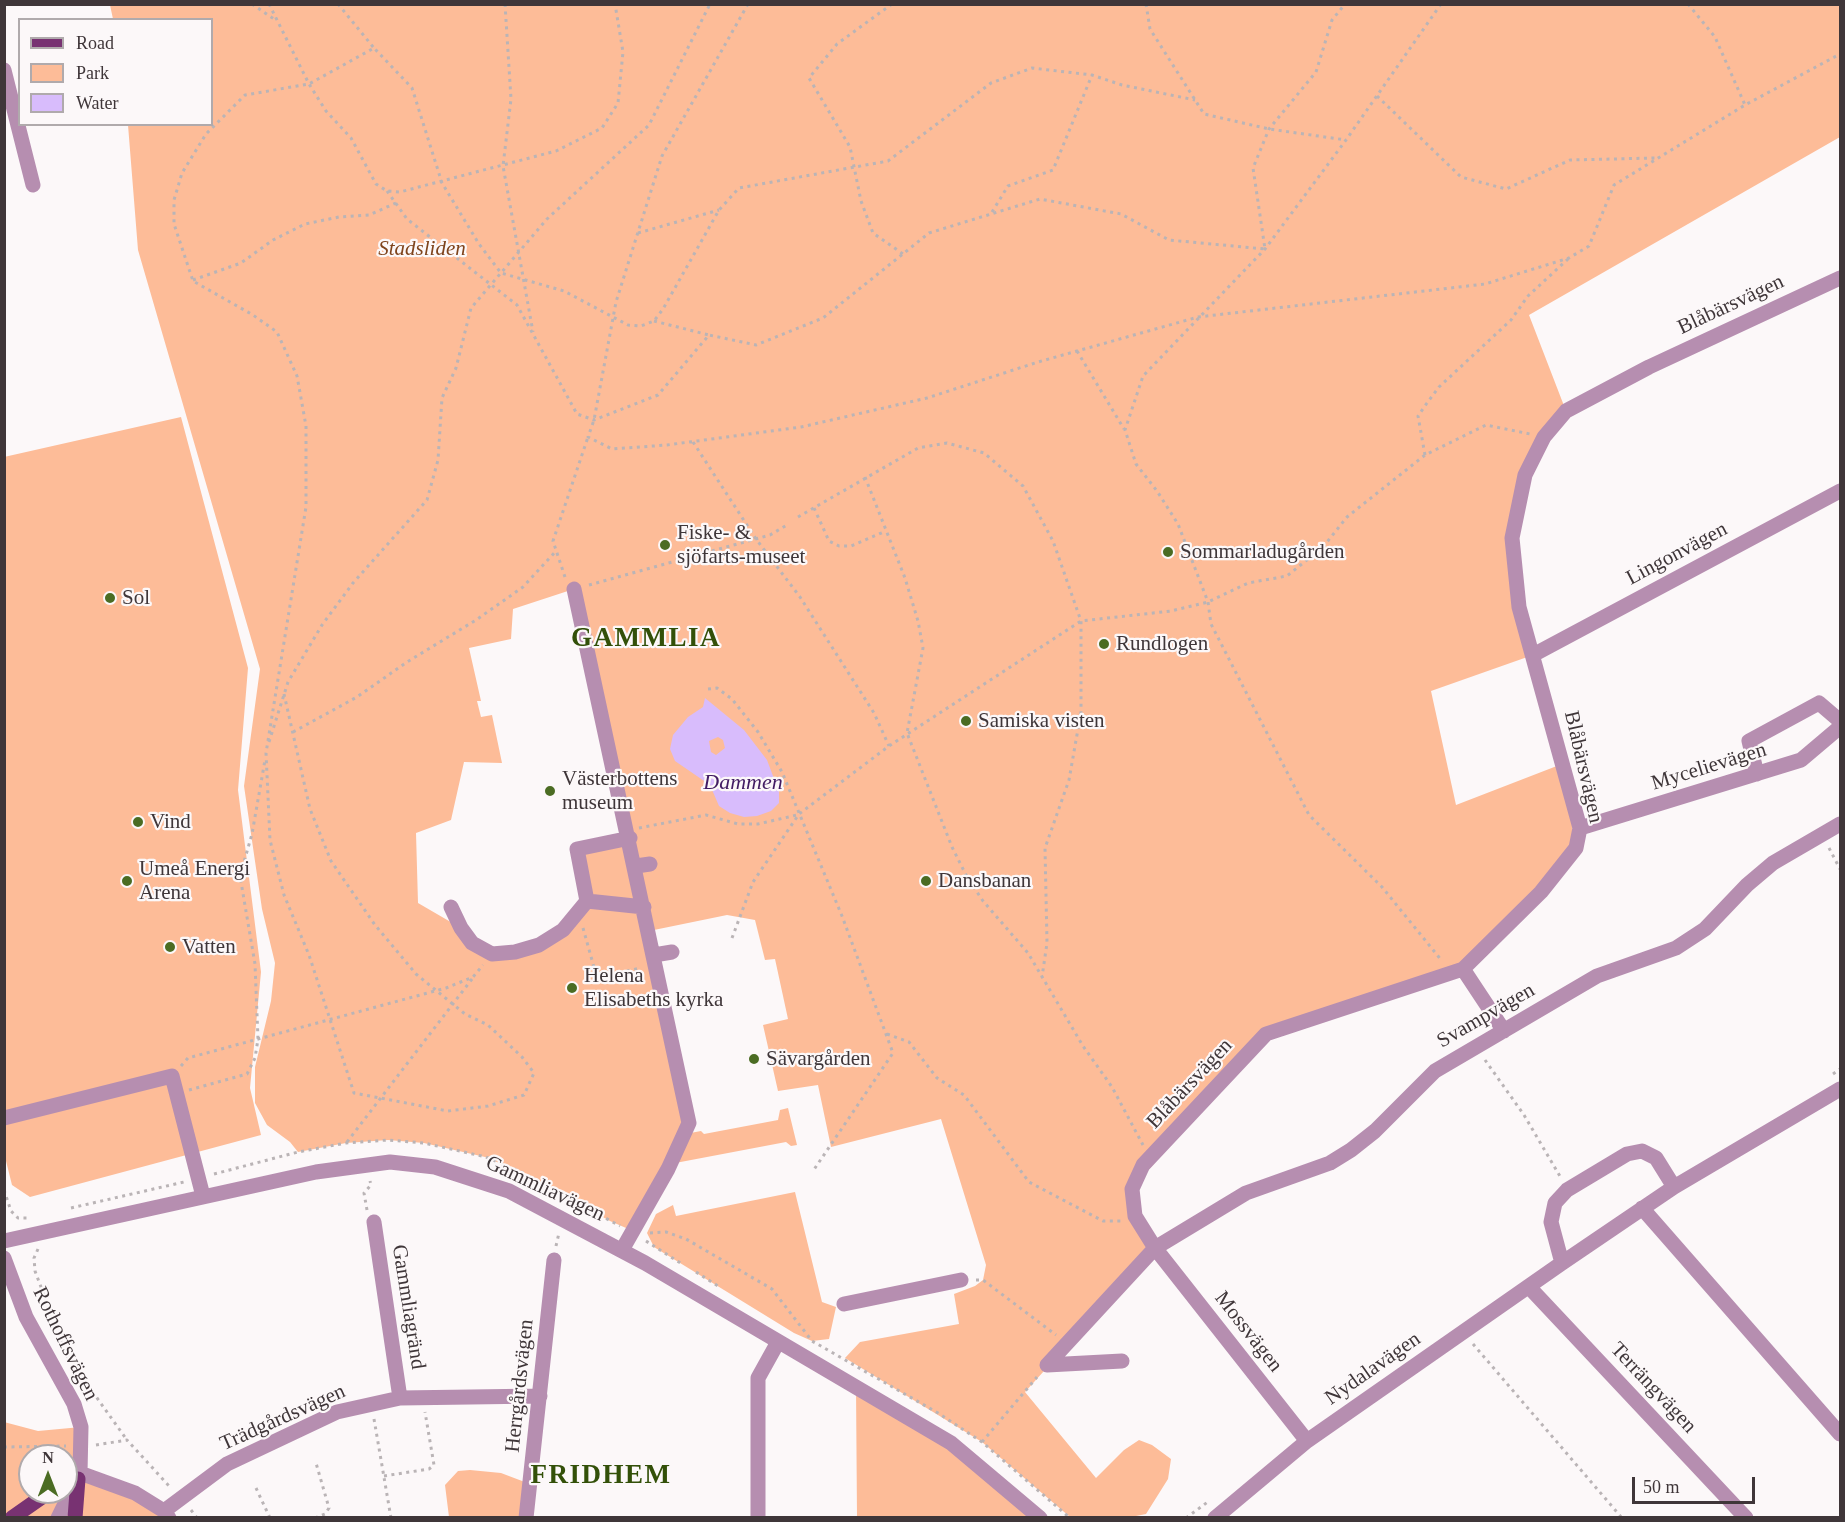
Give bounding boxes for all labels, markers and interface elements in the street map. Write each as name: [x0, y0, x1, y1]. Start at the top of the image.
legend: [18, 18, 213, 126]
text: Road: [76, 33, 114, 53]
text: Park: [76, 63, 109, 83]
text: Water: [76, 93, 119, 113]
park label: Stadsliden: [378, 236, 466, 262]
street label: Blåbärsvägen: [1674, 269, 1788, 341]
street label: Lingonvägen: [1622, 517, 1732, 591]
place label: Fiske- & sjöfarts-museet: [677, 520, 805, 570]
marker: Fiske- & sjöfarts-museet: [658, 538, 672, 552]
place label: Sommarladugården: [1180, 539, 1344, 565]
marker: Sommarladugården: [1161, 545, 1175, 559]
place label: Sol: [122, 585, 150, 611]
marker: Sol: [103, 591, 117, 605]
district label: GAMMLIA: [571, 623, 721, 655]
place label: Rundlogen: [1116, 631, 1208, 657]
marker: Rundlogen: [1097, 637, 1111, 651]
place label: Samiska visten: [978, 708, 1105, 734]
street label: Blåbärsvägen: [1558, 708, 1608, 826]
marker: Samiska visten: [959, 714, 973, 728]
street label: Mycelievägen: [1648, 738, 1770, 796]
place label: Västerbottens museum: [562, 766, 677, 816]
water label: Dammen: [703, 770, 783, 796]
marker: Västerbottens museum: [543, 784, 557, 798]
place label: Vind: [150, 809, 191, 835]
marker: Vind: [131, 815, 145, 829]
place label: Umeå Energi Arena: [139, 856, 250, 906]
place label: Dansbanan: [938, 868, 1031, 894]
marker: Umeå Energi Arena: [120, 874, 134, 888]
marker: Dansbanan: [919, 874, 933, 888]
place label: Vatten: [182, 934, 236, 960]
marker: Vatten: [163, 940, 177, 954]
place label: Helena Elisabeths kyrka: [584, 963, 723, 1013]
street label: Svampvägen: [1433, 978, 1539, 1054]
marker: Helena Elisabeths kyrka: [565, 981, 579, 995]
street label: Blåbärsvägen: [1142, 1034, 1238, 1134]
place label: Sävargården: [766, 1046, 871, 1072]
marker: Sävargården: [747, 1052, 761, 1066]
street label: Gammliavägen: [482, 1150, 608, 1228]
street label: Gammliagränd: [386, 1243, 430, 1371]
street label: Rothoffsvägen: [27, 1283, 103, 1405]
street label: Mossvägen: [1209, 1287, 1287, 1377]
street label: Herrgårdsvägen: [500, 1318, 540, 1454]
street label: Nydalavägen: [1320, 1327, 1426, 1411]
street label: Terrängvägen: [1605, 1337, 1701, 1439]
street label: Trädgårdsvägen: [216, 1379, 350, 1457]
north arrow: [18, 1444, 78, 1504]
text: N: [42, 1449, 54, 1466]
district label: FRIDHEM: [531, 1460, 671, 1492]
scale bar: [1635, 1465, 1758, 1503]
text: 50 m: [1643, 1477, 1680, 1497]

